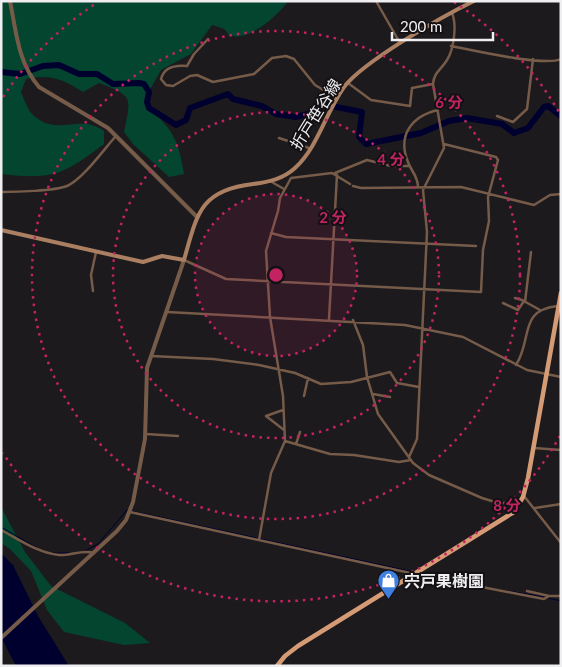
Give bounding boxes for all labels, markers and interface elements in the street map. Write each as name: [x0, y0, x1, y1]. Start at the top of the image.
scale bar: [392, 10, 493, 42]
text: 200 m: [400, 17, 442, 35]
street label: 折戸笹谷線: [286, 75, 344, 153]
text: 6 分: [435, 93, 463, 111]
text: 4 分: [377, 150, 405, 168]
text: 2 分: [319, 208, 347, 226]
centre of rings: [267, 266, 285, 284]
text: 8 分: [493, 496, 521, 514]
shop icon: 宍戸果樹園: [376, 568, 400, 599]
place label: 宍戸果樹園: [404, 571, 484, 590]

